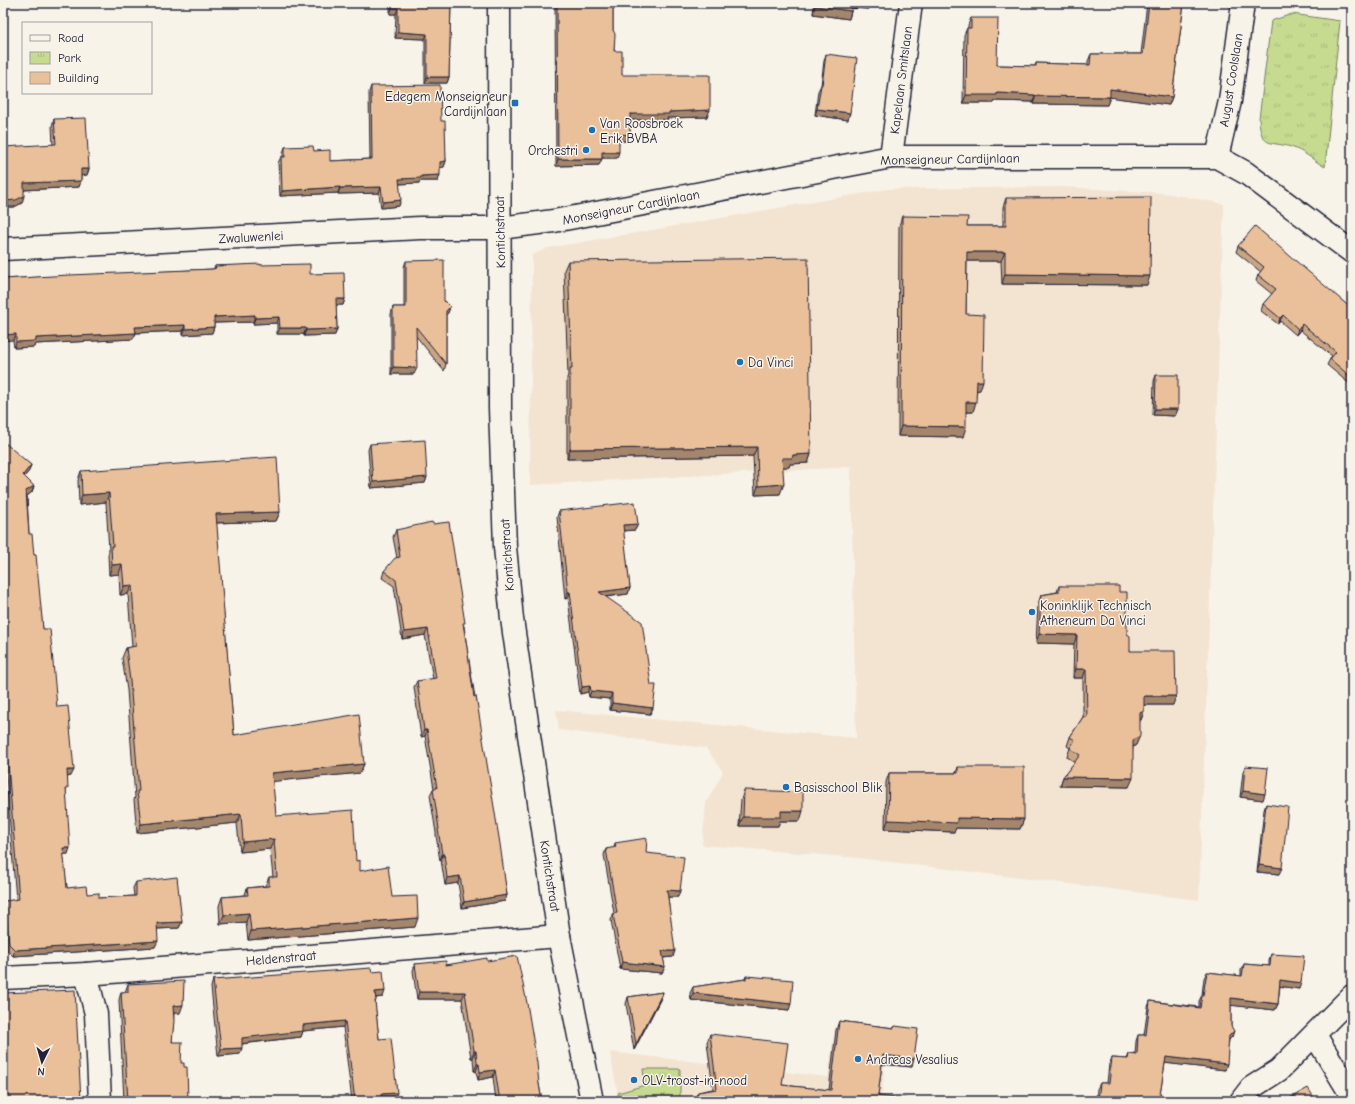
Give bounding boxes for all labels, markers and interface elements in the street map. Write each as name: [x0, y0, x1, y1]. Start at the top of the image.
legend: [22, 22, 152, 94]
street label: Kapelaan Smitslaan: [887, 25, 915, 135]
text: Road: [58, 31, 84, 45]
street label: August Coolslaan: [1216, 32, 1246, 128]
text: Park: [58, 51, 81, 65]
text: Building: [58, 71, 99, 85]
place label: Edegem Monseigneur Cardijnlaan: [385, 89, 508, 119]
marker: Edegem Monseigneur Cardijnlaan: [510, 98, 520, 108]
place label: Van Roosbroek Erik BVBA: [600, 116, 683, 146]
marker: Van Roosbroek Erik BVBA: [587, 125, 597, 135]
place label: Orchestri: [528, 143, 578, 158]
marker: Orchestri: [581, 145, 591, 155]
street label: Monseigneur Cardijnlaan: [880, 150, 1020, 168]
street label: Monseigneur Cardijnlaan: [561, 186, 701, 228]
street label: Kontichstraat: [492, 194, 508, 268]
street label: Zwaluwenlei: [218, 228, 284, 246]
place label: Da Vinci: [748, 355, 794, 370]
marker: Da Vinci: [735, 357, 745, 367]
street label: Kontichstraat: [497, 517, 517, 592]
place label: Koninklijk Technisch Atheneum Da Vinci: [1040, 598, 1152, 628]
marker: Koninklijk Technisch Atheneum Da Vinci: [1027, 607, 1037, 617]
place label: Basisschool Blik: [794, 780, 883, 795]
marker: Basisschool Blik: [781, 782, 791, 792]
street label: Kontichstraat: [537, 839, 563, 914]
street label: Heldenstraat: [245, 947, 318, 969]
north arrow: [22, 1042, 62, 1082]
place label: Andreas Vesalius: [866, 1052, 958, 1067]
marker: Andreas Vesalius: [853, 1054, 863, 1064]
text: N: [37, 1065, 45, 1078]
place label: OLV-troost-in-nood: [642, 1073, 747, 1088]
marker: OLV-troost-in-nood: [629, 1075, 639, 1085]

